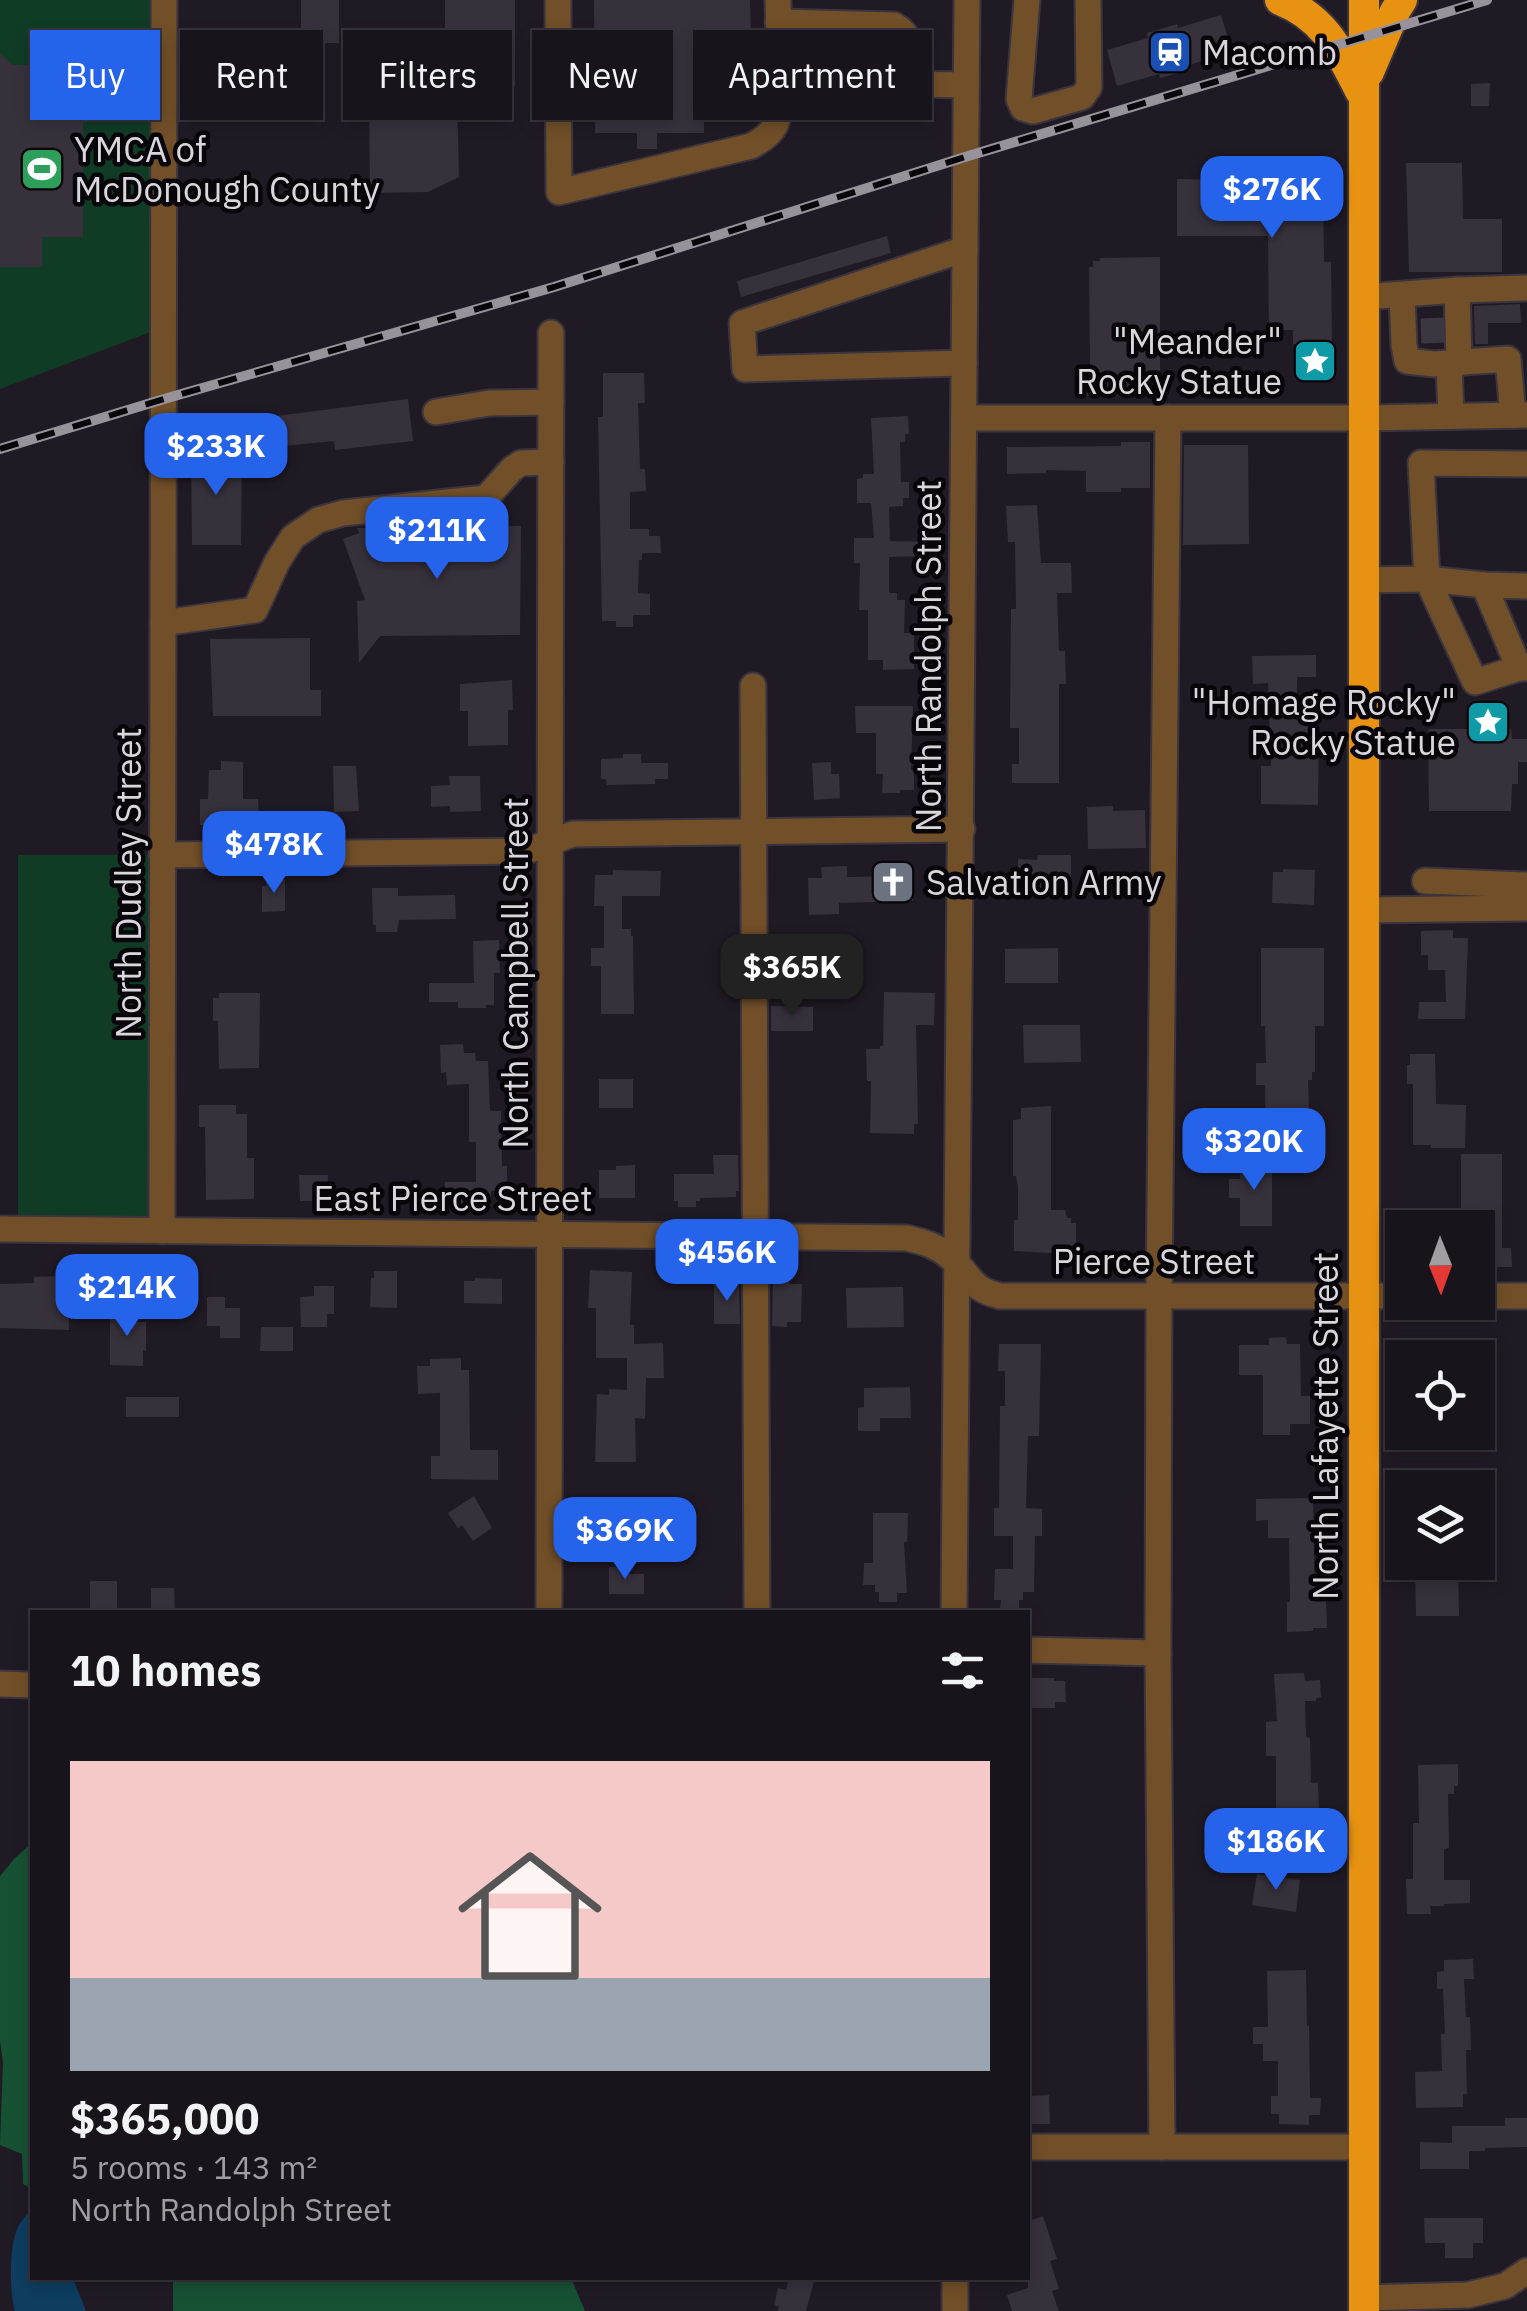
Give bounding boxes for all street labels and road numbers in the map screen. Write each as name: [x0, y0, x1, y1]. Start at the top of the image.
street label: North Randolph Street: [905, 480, 951, 832]
street label: North Dudley Street: [105, 727, 151, 1039]
street label: North Campbell Street: [492, 797, 538, 1149]
street label: East Pierce Street: [313, 1175, 593, 1221]
street label: Pierce Street: [1053, 1238, 1255, 1284]
street label: North Lafayette Street: [1302, 1252, 1348, 1600]

